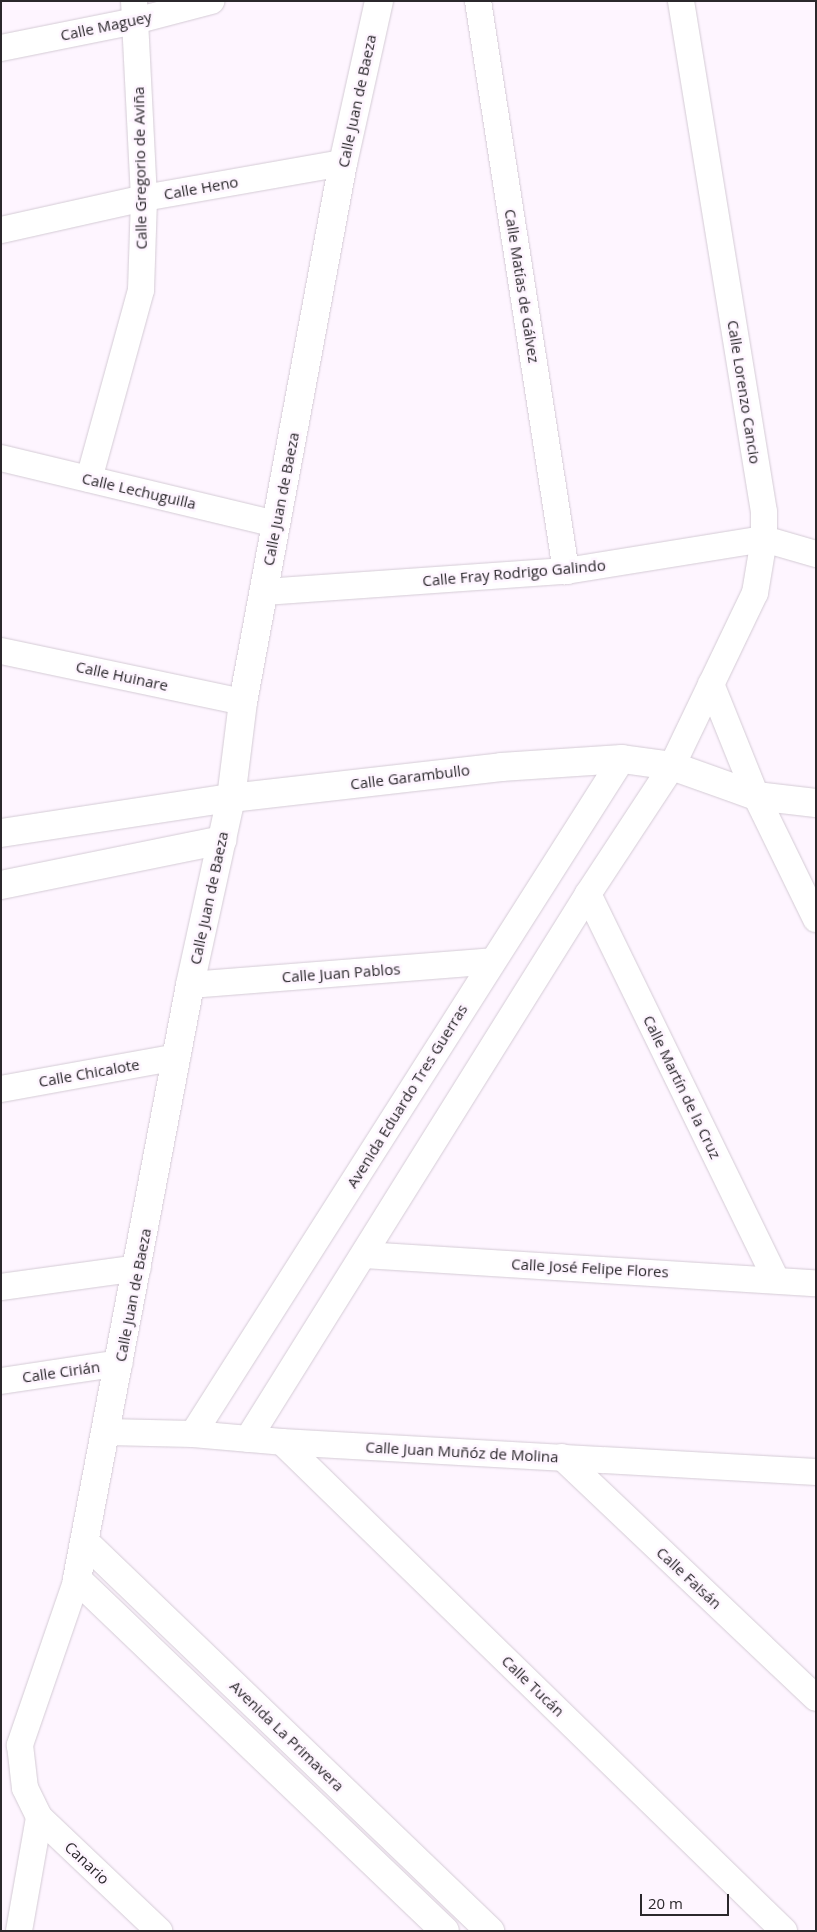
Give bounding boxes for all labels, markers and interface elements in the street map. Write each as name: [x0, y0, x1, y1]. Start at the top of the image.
street label: Calle Maguey: [59, 8, 153, 44]
street label: Calle Juan de Baeza: [334, 33, 380, 169]
street label: Calle Gregorio de Aviña: [130, 86, 150, 250]
street label: Calle Heno: [162, 173, 240, 203]
street label: Calle Matías de Gálvez: [501, 208, 543, 364]
street label: Calle Lorenzo Cancio: [724, 319, 764, 465]
street label: Calle Juan de Baeza: [259, 431, 303, 567]
street label: Calle Lechuguilla: [80, 469, 198, 513]
street label: Calle Fray Rodrigo Galindo: [422, 556, 606, 590]
street label: Calle Huinare: [74, 657, 170, 695]
street label: Calle Garambullo: [349, 761, 471, 793]
street label: Calle Juan de Baeza: [186, 830, 232, 966]
street label: Calle Juan Pablos: [281, 960, 401, 986]
street label: Avenida Eduardo Tres Guerras: [343, 1001, 471, 1191]
street label: Calle Martín de la Cruz: [639, 1012, 725, 1162]
street label: Calle Chicalote: [37, 1055, 141, 1091]
street label: Calle Juan de Baeza: [111, 1227, 155, 1363]
street label: Calle José Felipe Flores: [511, 1255, 669, 1281]
street label: Calle Cirián: [21, 1358, 101, 1386]
street label: Calle Juan Muñóz de Molina: [365, 1438, 559, 1466]
street label: Calle Faisán: [653, 1543, 725, 1613]
street label: Calle Tucán: [498, 1652, 568, 1720]
street label: Avenida La Primavera: [226, 1677, 348, 1795]
street label: Canario: [61, 1838, 113, 1888]
scale bar: [642, 1884, 731, 1916]
text: 20 m: [648, 1893, 683, 1913]

